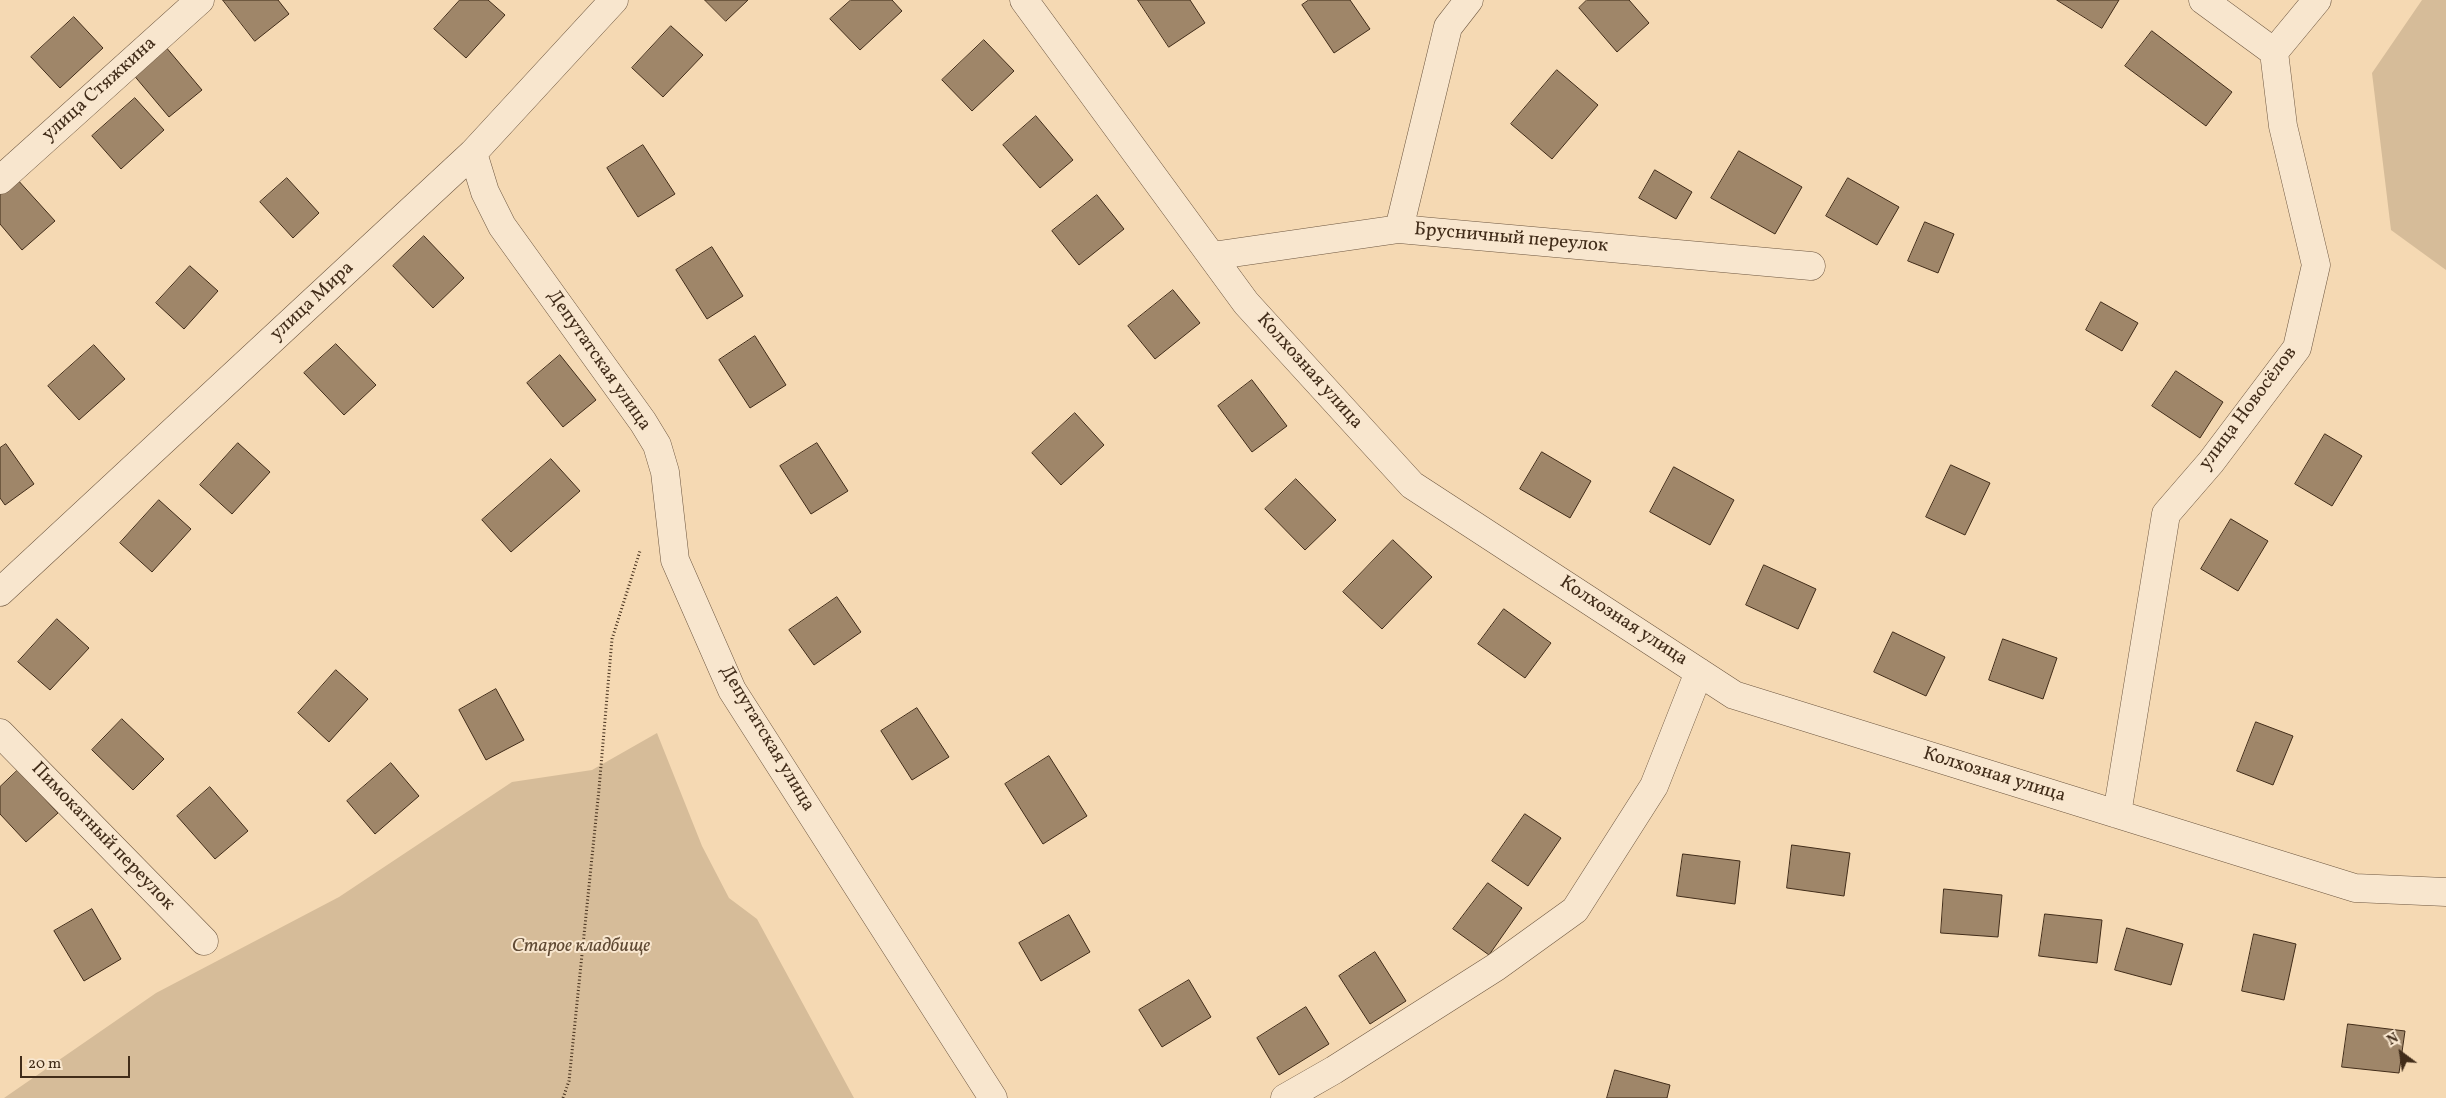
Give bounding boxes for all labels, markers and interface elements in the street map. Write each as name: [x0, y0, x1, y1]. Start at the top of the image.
street label: улица Стяжкина: [38, 33, 162, 147]
street label: Брусничный переулок: [1413, 219, 1609, 259]
street label: улица Мира: [266, 257, 360, 347]
street label: Депутатская улица: [541, 286, 655, 436]
street label: Колхозная улица: [1251, 309, 1367, 435]
street label: улица Новосёлов: [2195, 343, 2303, 475]
street label: Колхозная улица: [1555, 572, 1691, 672]
street label: Депутатская улица: [713, 662, 819, 816]
street label: Колхозная улица: [1920, 743, 2068, 809]
street label: Пимокатный переулок: [25, 758, 179, 916]
park label: Старое кладбище: [512, 937, 650, 959]
north arrow: [2376, 1028, 2426, 1078]
text: N: [2384, 1029, 2402, 1050]
scale bar: [22, 1046, 132, 1078]
text: 20 m: [28, 1054, 61, 1075]

